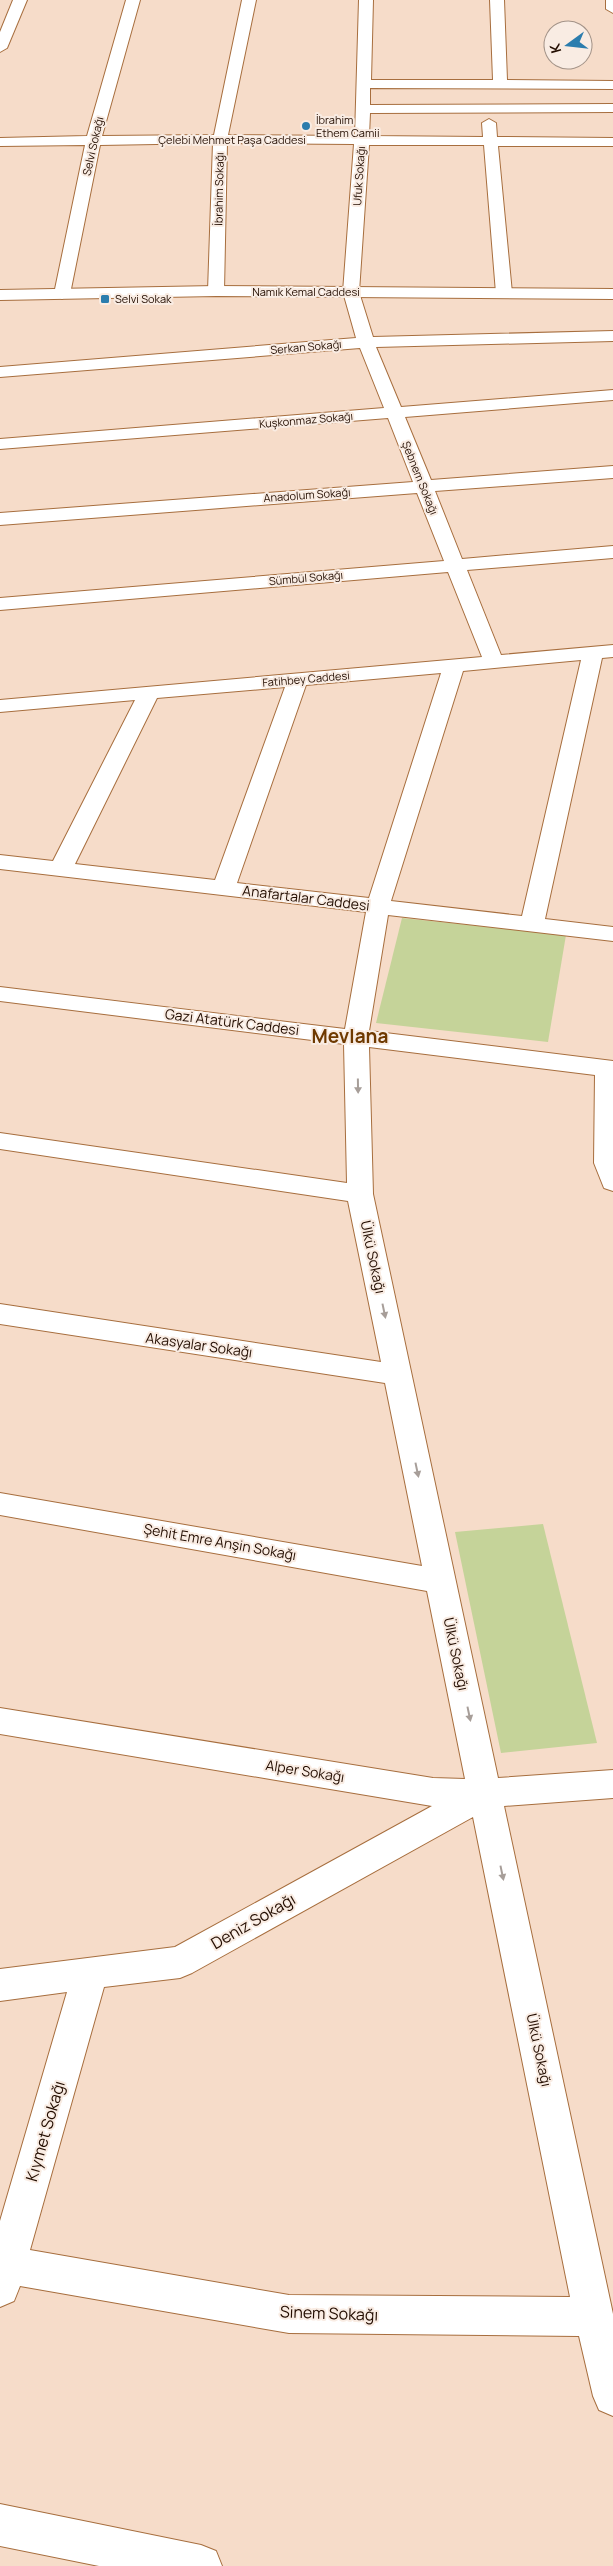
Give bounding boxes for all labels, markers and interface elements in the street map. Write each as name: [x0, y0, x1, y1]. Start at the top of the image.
north arrow: [543, 20, 593, 70]
text: K: [544, 41, 565, 55]
place label: İbrahim Ethem Camii: [316, 112, 379, 140]
street label: Selvi Sokağı: [78, 115, 107, 177]
marker: İbrahim Ethem Camii: [300, 120, 312, 132]
street label: Çelebi Mehmet Paşa Caddesi: [158, 132, 306, 147]
street label: Ufuk Sokağı: [349, 146, 368, 206]
street label: İbrahim Sokağı: [210, 152, 227, 226]
street label: Namık Kemal Caddesi: [252, 284, 360, 299]
place label: Selvi Sokak: [115, 291, 172, 306]
marker: Selvi Sokak: [99, 293, 111, 305]
street label: Serkan Sokağı: [270, 336, 342, 357]
street label: Kuşkonmaz Sokağı: [258, 408, 354, 431]
street label: Şebnem Sokağı: [399, 439, 442, 517]
street label: Anadolum Sokağı: [263, 484, 351, 505]
street label: Sümbül Sokağı: [268, 567, 344, 588]
street label: Fatihbey Caddesi: [262, 667, 350, 690]
street label: Anafartalar Caddesi: [241, 880, 371, 915]
street label: Gazi Atatürk Caddesi: [164, 1004, 300, 1039]
district label: Mevlana: [312, 1023, 388, 1049]
one-way arrow: [354, 1078, 362, 1094]
street label: Ülkü Sokağı: [356, 1219, 391, 1295]
one-way arrow: [380, 1303, 388, 1318]
street label: Akasyalar Sokağı: [144, 1328, 254, 1361]
one-way arrow: [413, 1462, 421, 1477]
street label: Şehit Emre Anşin Sokağı: [142, 1519, 298, 1564]
street label: Ülkü Sokağı: [439, 1616, 474, 1692]
one-way arrow: [465, 1707, 473, 1722]
street label: Alper Sokağı: [264, 1755, 346, 1786]
one-way arrow: [498, 1866, 506, 1881]
street label: Deniz Sokağı: [207, 1888, 299, 1954]
street label: Ülkü Sokağı: [522, 2012, 557, 2088]
street label: Kıymet Sokağı: [20, 2078, 70, 2184]
street label: Sinem Sokağı: [279, 2300, 379, 2326]

